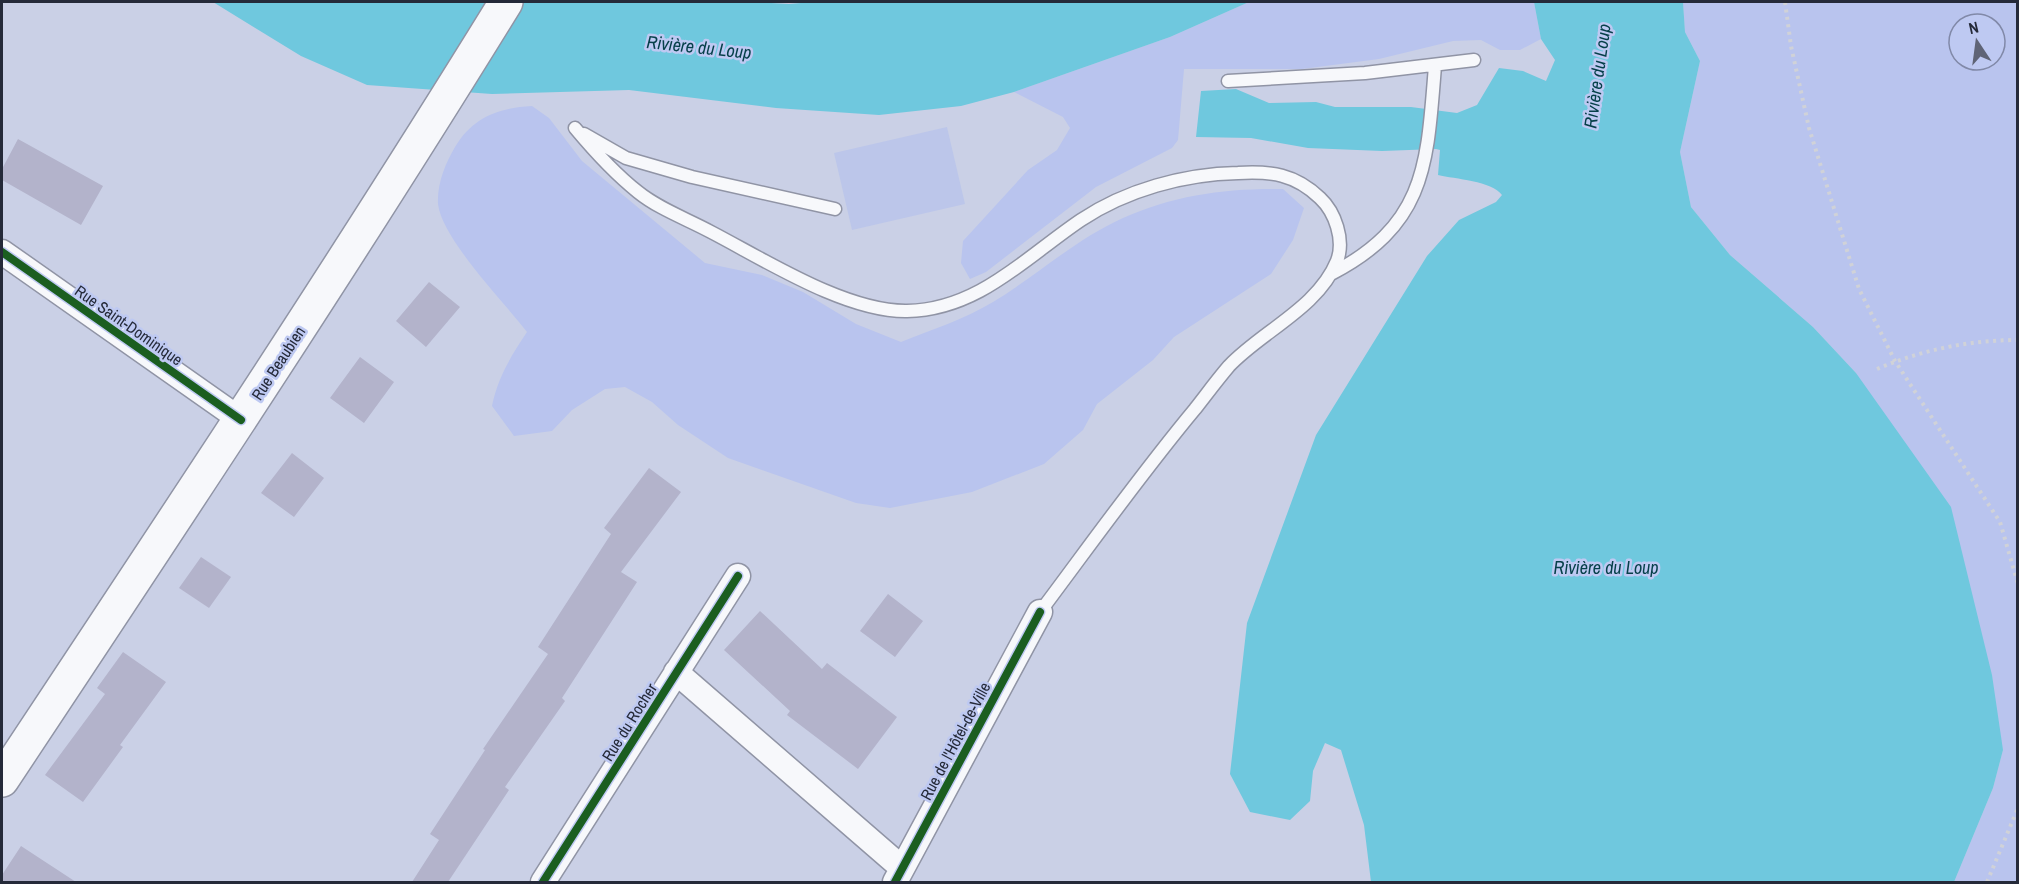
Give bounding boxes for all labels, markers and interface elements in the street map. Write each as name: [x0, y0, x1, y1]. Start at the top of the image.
north arrow: [1947, 12, 2007, 72]
text: N: [1967, 16, 1981, 39]
water label: Rivière du Loup: [1577, 22, 1617, 130]
water label: Rivière du Loup: [645, 29, 753, 65]
street label: Rue Saint-Dominique: [71, 280, 187, 370]
street label: Rue Beaubien: [246, 322, 310, 404]
water label: Rivière du Loup: [1553, 555, 1659, 580]
street label: Rue du Rocher: [596, 678, 662, 765]
street label: Rue de l'Hôtel-de-Ville: [915, 678, 995, 804]

